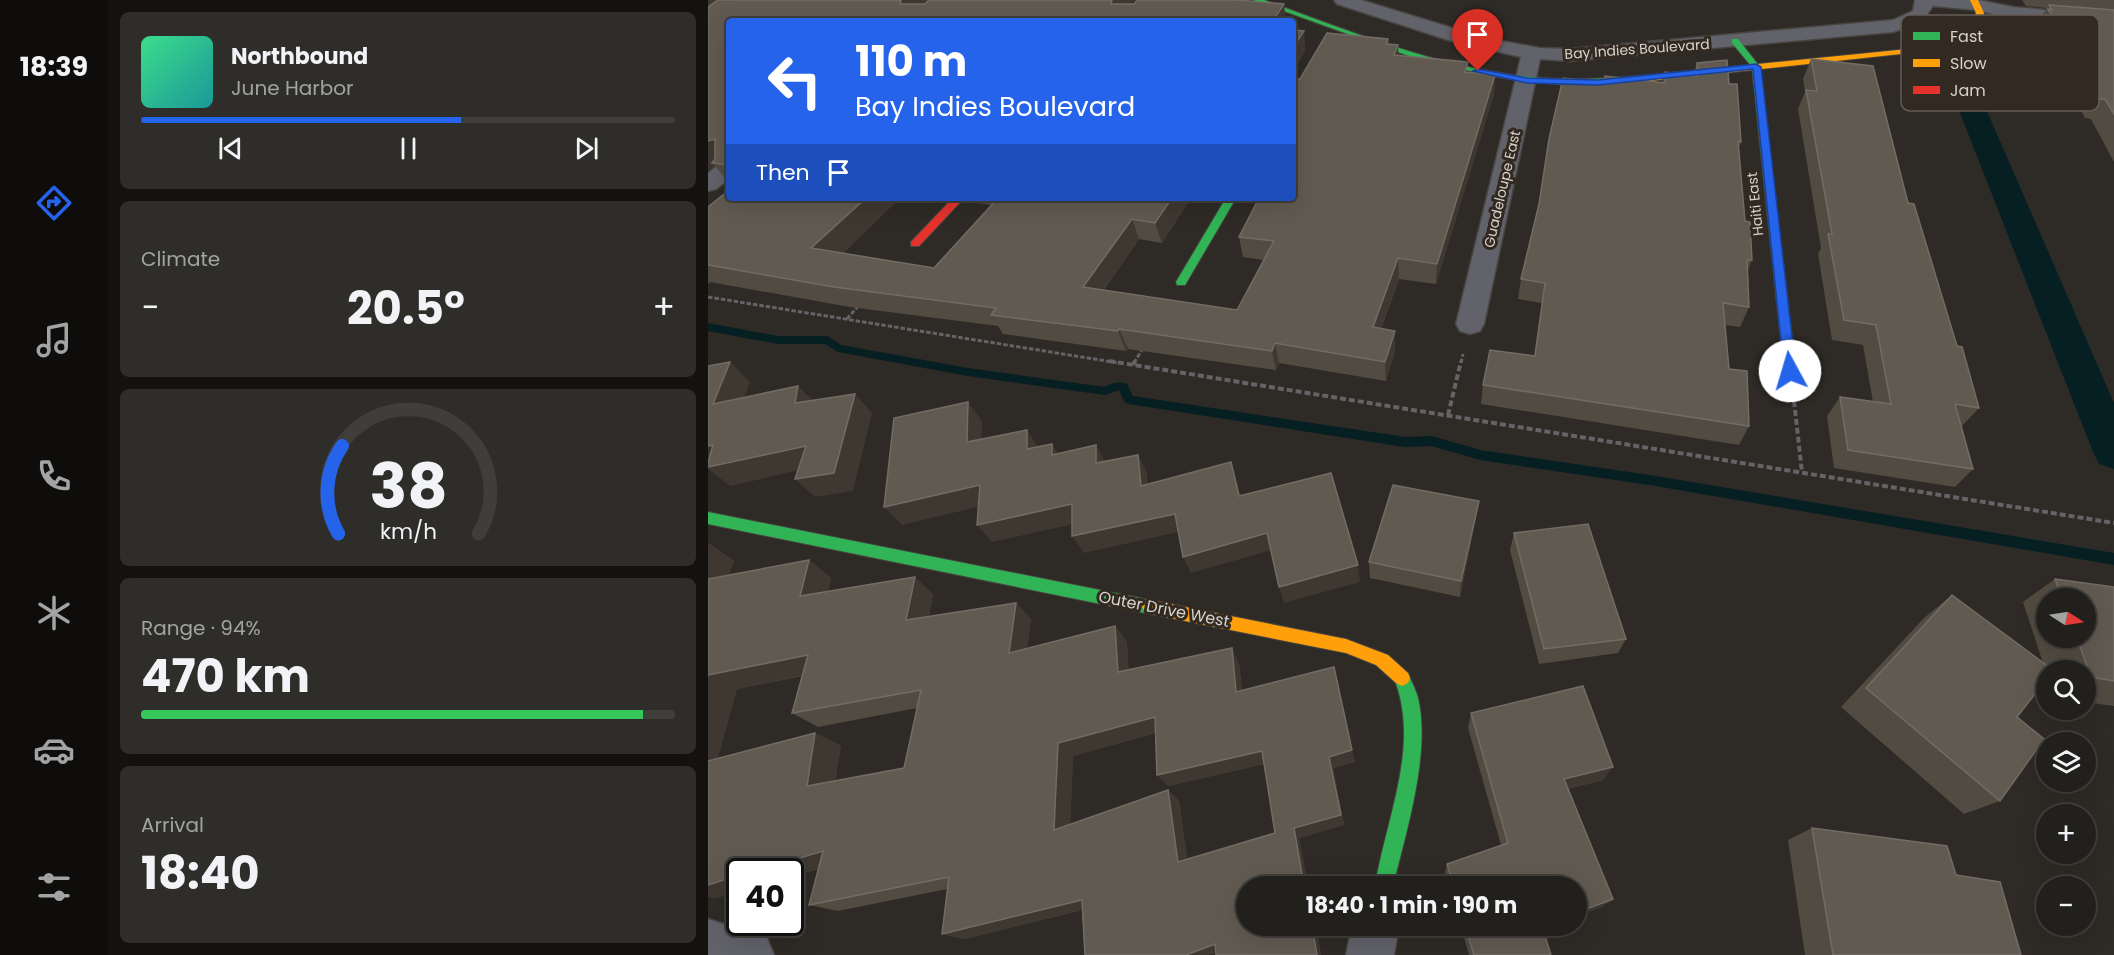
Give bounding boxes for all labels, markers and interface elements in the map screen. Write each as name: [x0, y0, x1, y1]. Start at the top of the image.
pin: [1452, 9, 1503, 71]
legend: [1901, 15, 2099, 111]
icon: arrive: [1461, 18, 1494, 51]
text: Fast: [1950, 25, 1983, 48]
text: 110 m: [855, 32, 967, 91]
street label: Bay Indies Boulevard: [1564, 34, 1710, 64]
text: Northbound: [231, 41, 368, 72]
icon: left: [756, 42, 834, 120]
text: 18:39: [20, 48, 88, 85]
text: Slow: [1950, 52, 1987, 75]
text: June Harbor: [231, 74, 354, 102]
text: Jam: [1950, 79, 1986, 102]
text: Bay Indies Boulevard: [855, 88, 1135, 125]
street label: Guadeloupe East: [1479, 128, 1525, 250]
icon: previous: [214, 132, 247, 165]
icon: pause: [392, 132, 425, 165]
icon: next: [570, 132, 603, 165]
icon: arrive: [822, 156, 855, 189]
text: Then: [756, 157, 810, 188]
street label: Haiti East: [1742, 171, 1768, 237]
icon: directions: [33, 182, 75, 224]
text: Climate: [141, 245, 220, 273]
text: 20.5°: [347, 277, 465, 340]
text: −: [141, 284, 159, 331]
text: +: [652, 284, 675, 331]
icon: music: [33, 319, 75, 361]
position arrow: [1758, 339, 1822, 403]
text: 38: [369, 443, 447, 531]
icon: phone: [33, 455, 75, 497]
text: km/h: [379, 517, 437, 548]
street label: Outer Drive West: [1097, 585, 1232, 633]
north arrow: [2036, 588, 2096, 648]
map controls: [2036, 588, 2096, 936]
icon: climate: [33, 592, 75, 634]
text: Range · 94%: [141, 614, 261, 642]
text: 470 km: [141, 645, 310, 708]
button: search: [2036, 660, 2096, 720]
icon: car: [33, 729, 75, 771]
button: layers: [2036, 732, 2096, 792]
button: +: [2036, 804, 2096, 864]
text: Arrival: [141, 811, 204, 839]
text: 18:40: [141, 842, 260, 905]
speed limit sign: 40: [726, 858, 804, 936]
icon: filters: [33, 866, 75, 908]
button: −: [2036, 876, 2096, 936]
text: 18:40 · 1 min · 190 m: [1306, 890, 1517, 921]

